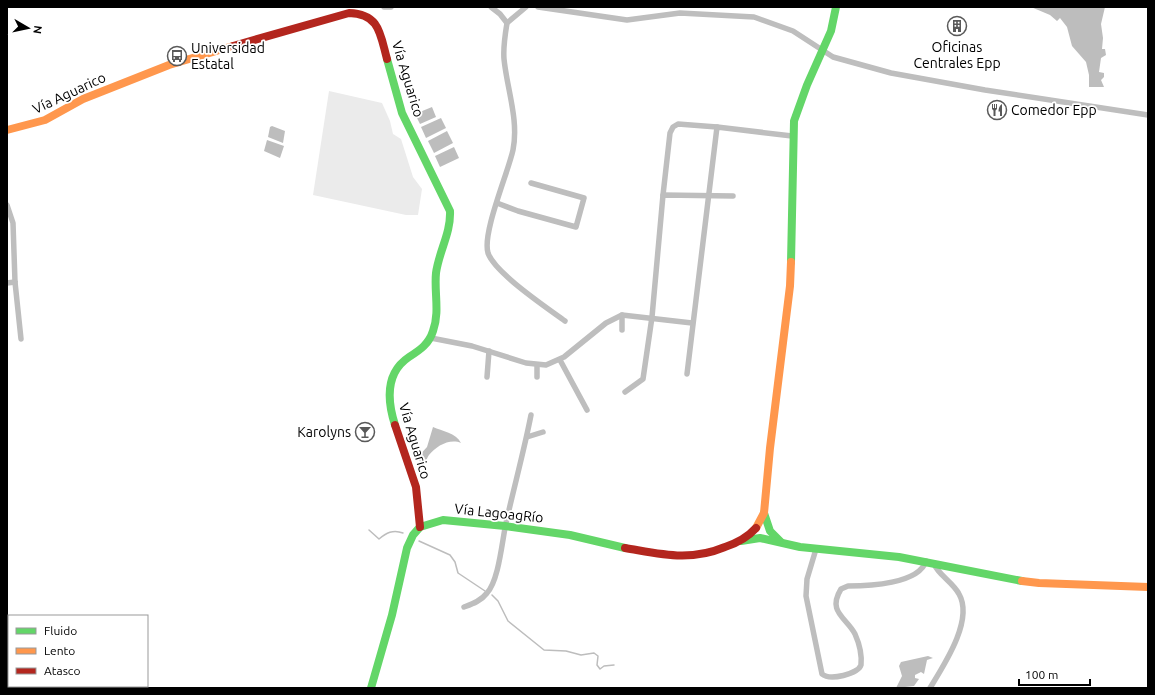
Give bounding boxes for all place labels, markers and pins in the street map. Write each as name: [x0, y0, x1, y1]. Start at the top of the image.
building icon: Oficinas Centrales Epp: [946, 15, 968, 37]
place label: Oficinas Centrales Epp: [913, 39, 1001, 71]
place label: Universidad Estatal: [191, 40, 265, 72]
bus stop icon: Universidad Estatal: [166, 45, 188, 67]
restaurant icon: Comedor Epp: [986, 99, 1008, 121]
place label: Comedor Epp: [1011, 102, 1097, 118]
bar icon: Karolyns: [354, 421, 376, 443]
place label: Karolyns: [297, 424, 351, 440]

